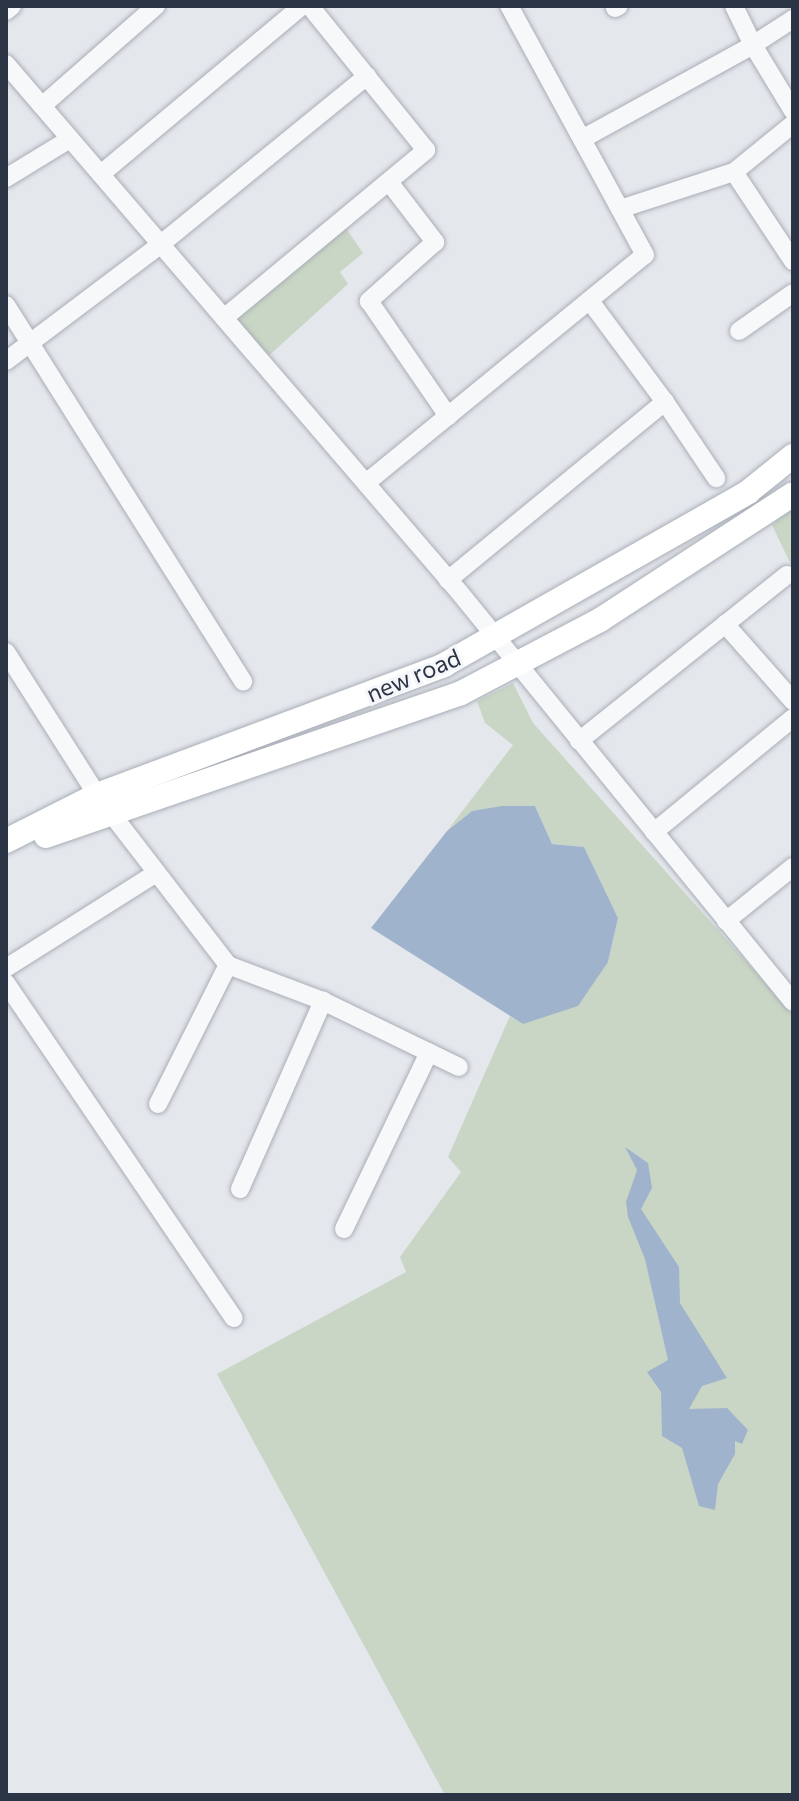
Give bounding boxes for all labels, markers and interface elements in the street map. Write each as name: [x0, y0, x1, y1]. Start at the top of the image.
street label: new road: [361, 642, 465, 708]

